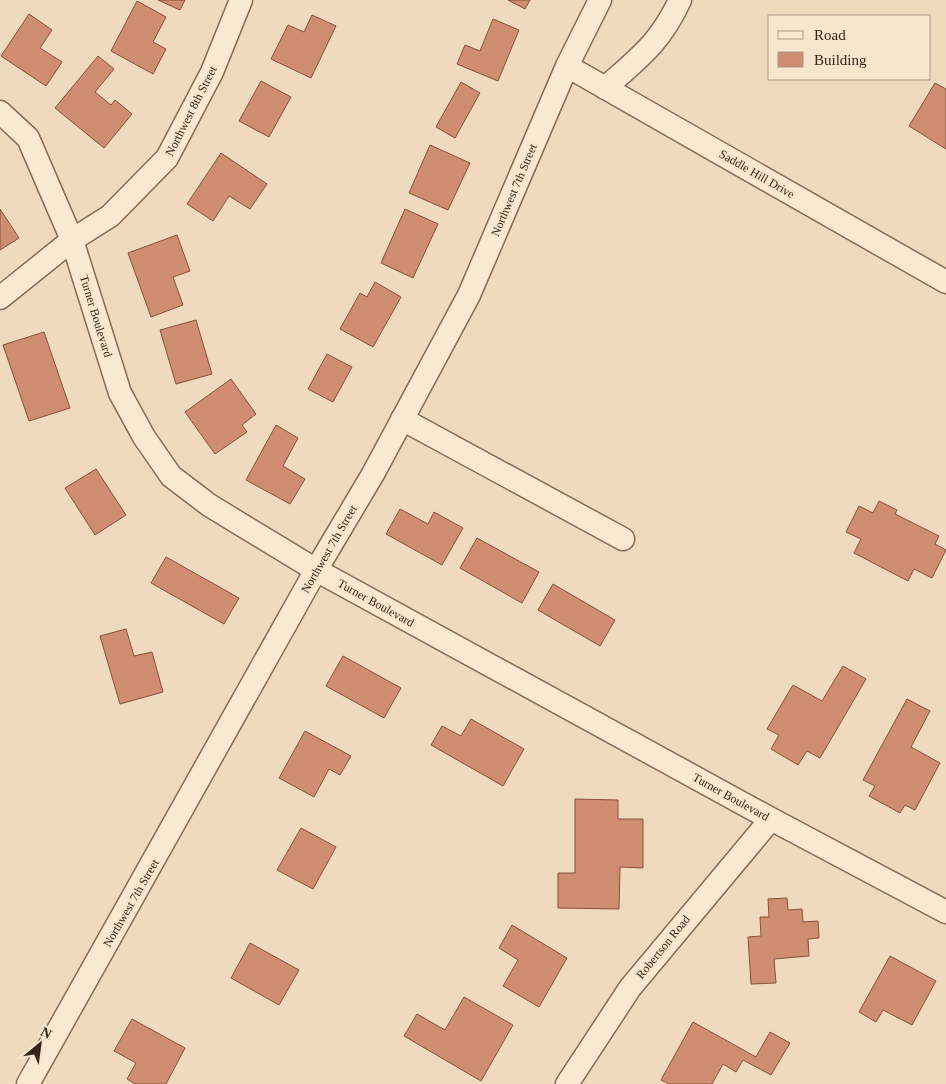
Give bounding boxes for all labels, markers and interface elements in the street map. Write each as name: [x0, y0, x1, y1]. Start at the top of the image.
legend: [768, 15, 931, 80]
text: Road: [814, 27, 846, 43]
text: Building: [814, 52, 867, 68]
street label: Northwest 8th Street: [162, 63, 220, 158]
street label: Northwest 7th Street: [488, 141, 540, 238]
street label: Saddle Hill Drive: [717, 147, 797, 201]
street label: Turner Boulevard: [77, 273, 115, 359]
street label: Northwest 7th Street: [298, 502, 360, 596]
street label: Turner Boulevard: [335, 576, 417, 630]
street label: Turner Boulevard: [690, 770, 772, 824]
street label: Northwest 7th Street: [100, 856, 162, 950]
street label: Robertson Road: [633, 912, 693, 982]
north arrow: [15, 1019, 65, 1069]
text: N: [38, 1024, 54, 1042]

